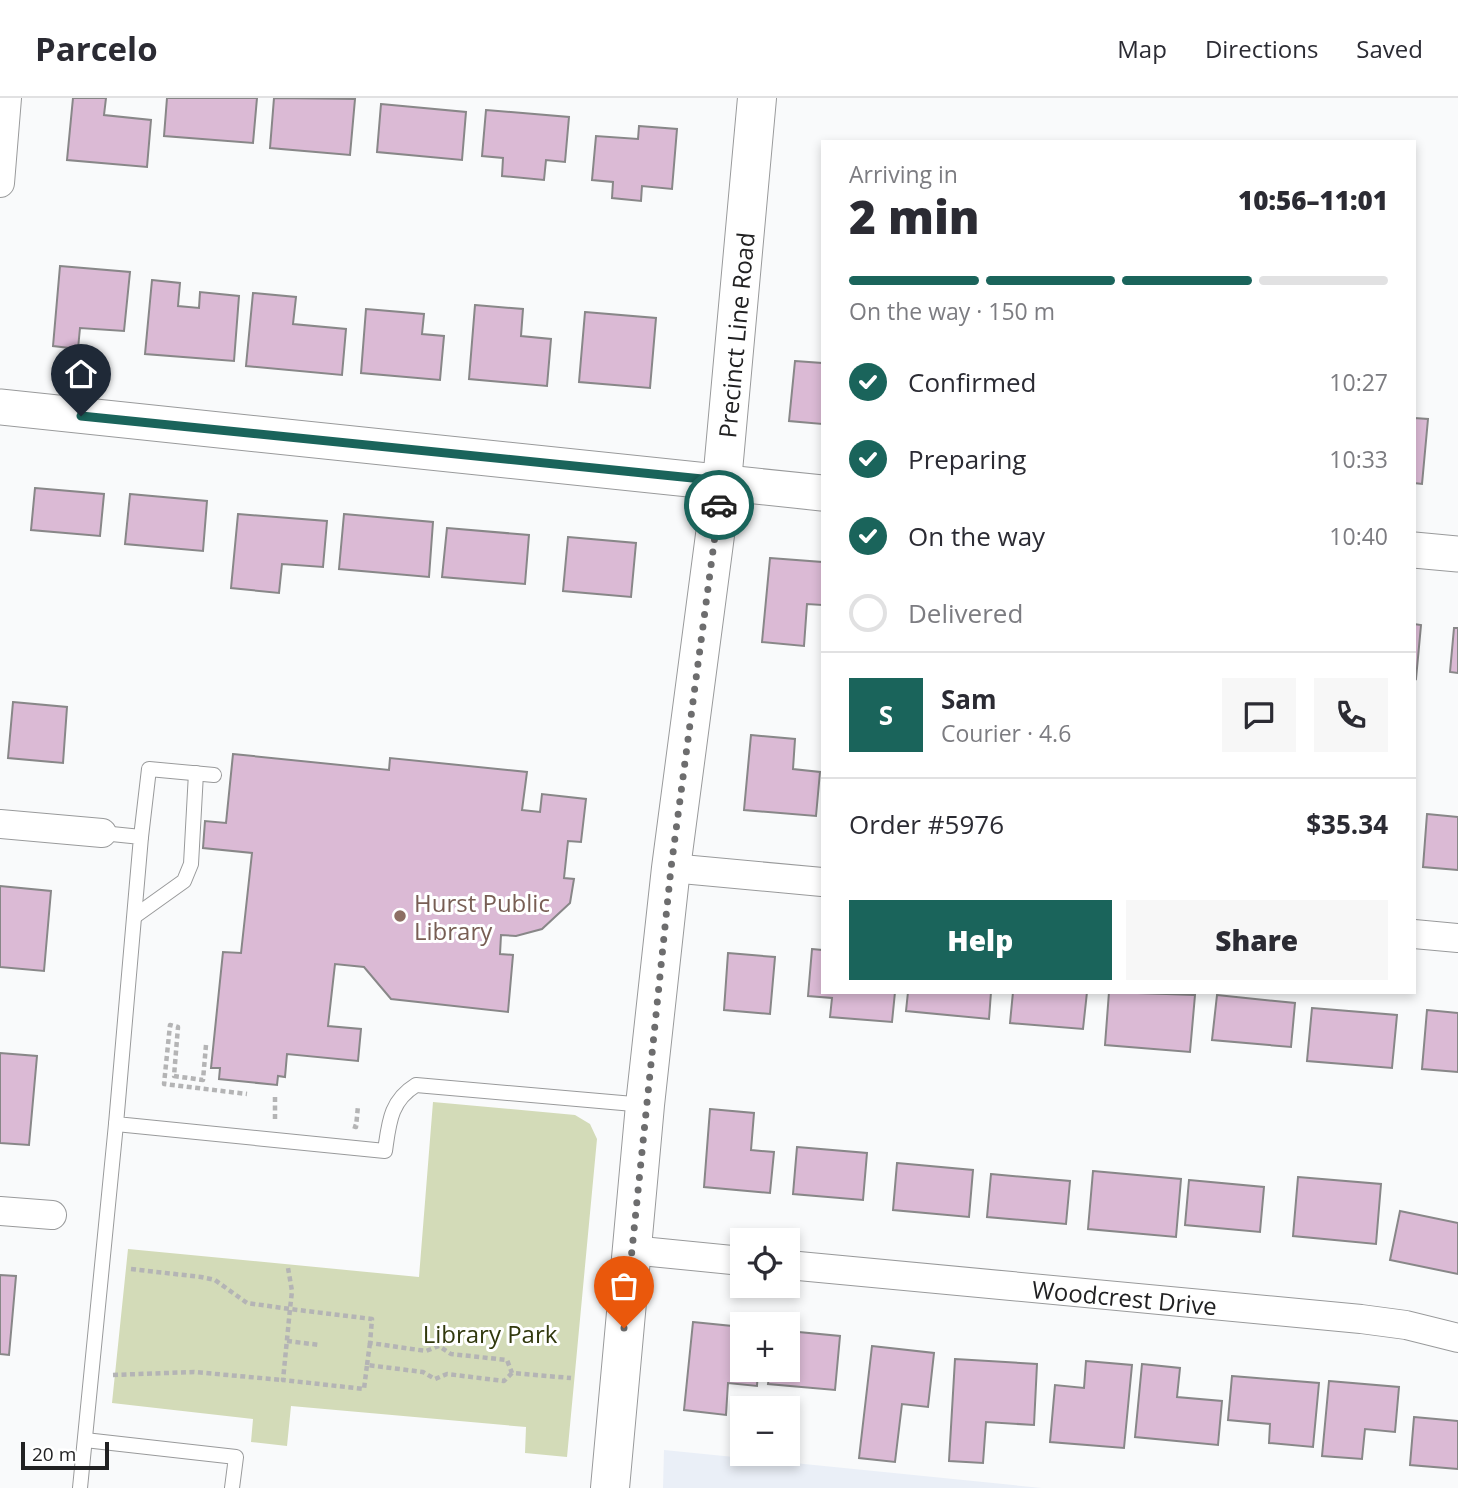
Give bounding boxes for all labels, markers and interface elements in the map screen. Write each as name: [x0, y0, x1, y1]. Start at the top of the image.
text: Parcelo: [35, 26, 158, 71]
text: Map: [1117, 32, 1167, 65]
text: Directions: [1205, 32, 1318, 65]
text: Saved: [1356, 32, 1423, 65]
text: Arriving in: [849, 158, 958, 190]
text: 10:56–11:01: [1238, 182, 1388, 218]
text: 2 min: [849, 185, 980, 247]
street label: Precinct Line Road: [710, 231, 761, 439]
text: On the way · 150 m: [849, 295, 1055, 327]
pin: [51, 344, 111, 416]
icon: home: [62, 355, 100, 393]
icon: check: [849, 363, 887, 401]
text: Confirmed: [908, 364, 1036, 400]
text: 10:27: [1329, 366, 1388, 398]
icon: check: [849, 440, 887, 478]
text: Preparing: [908, 441, 1026, 477]
text: 10:33: [1329, 443, 1388, 475]
courier: [684, 470, 754, 540]
icon: car: [700, 486, 738, 524]
icon: check: [849, 517, 887, 555]
text: On the way: [908, 518, 1045, 554]
text: 10:40: [1329, 520, 1388, 552]
text: Delivered: [908, 595, 1023, 631]
button: chat: [1222, 678, 1296, 752]
button: phone: [1314, 678, 1388, 752]
text: Sam: [941, 681, 997, 717]
text: S: [879, 697, 893, 733]
text: Courier · 4.6: [941, 717, 1071, 749]
text: Order #5976: [849, 806, 1004, 842]
text: $35.34: [1306, 806, 1388, 842]
place label: Hurst Public Library: [414, 886, 550, 947]
button: Help: [849, 900, 1112, 980]
button: Share: [1126, 900, 1388, 980]
marker: Hurst Public Library: [392, 908, 408, 924]
map controls: [730, 1228, 800, 1466]
button: locate: [730, 1228, 800, 1298]
pin: [594, 1256, 654, 1328]
icon: bag: [605, 1267, 643, 1305]
street label: Woodcrest Drive: [1031, 1272, 1218, 1322]
button: +: [730, 1312, 800, 1382]
park label: Library Park: [423, 1317, 558, 1350]
button: −: [730, 1396, 800, 1466]
scale bar: [21, 1439, 108, 1471]
text: 20 m: [32, 1441, 76, 1467]

